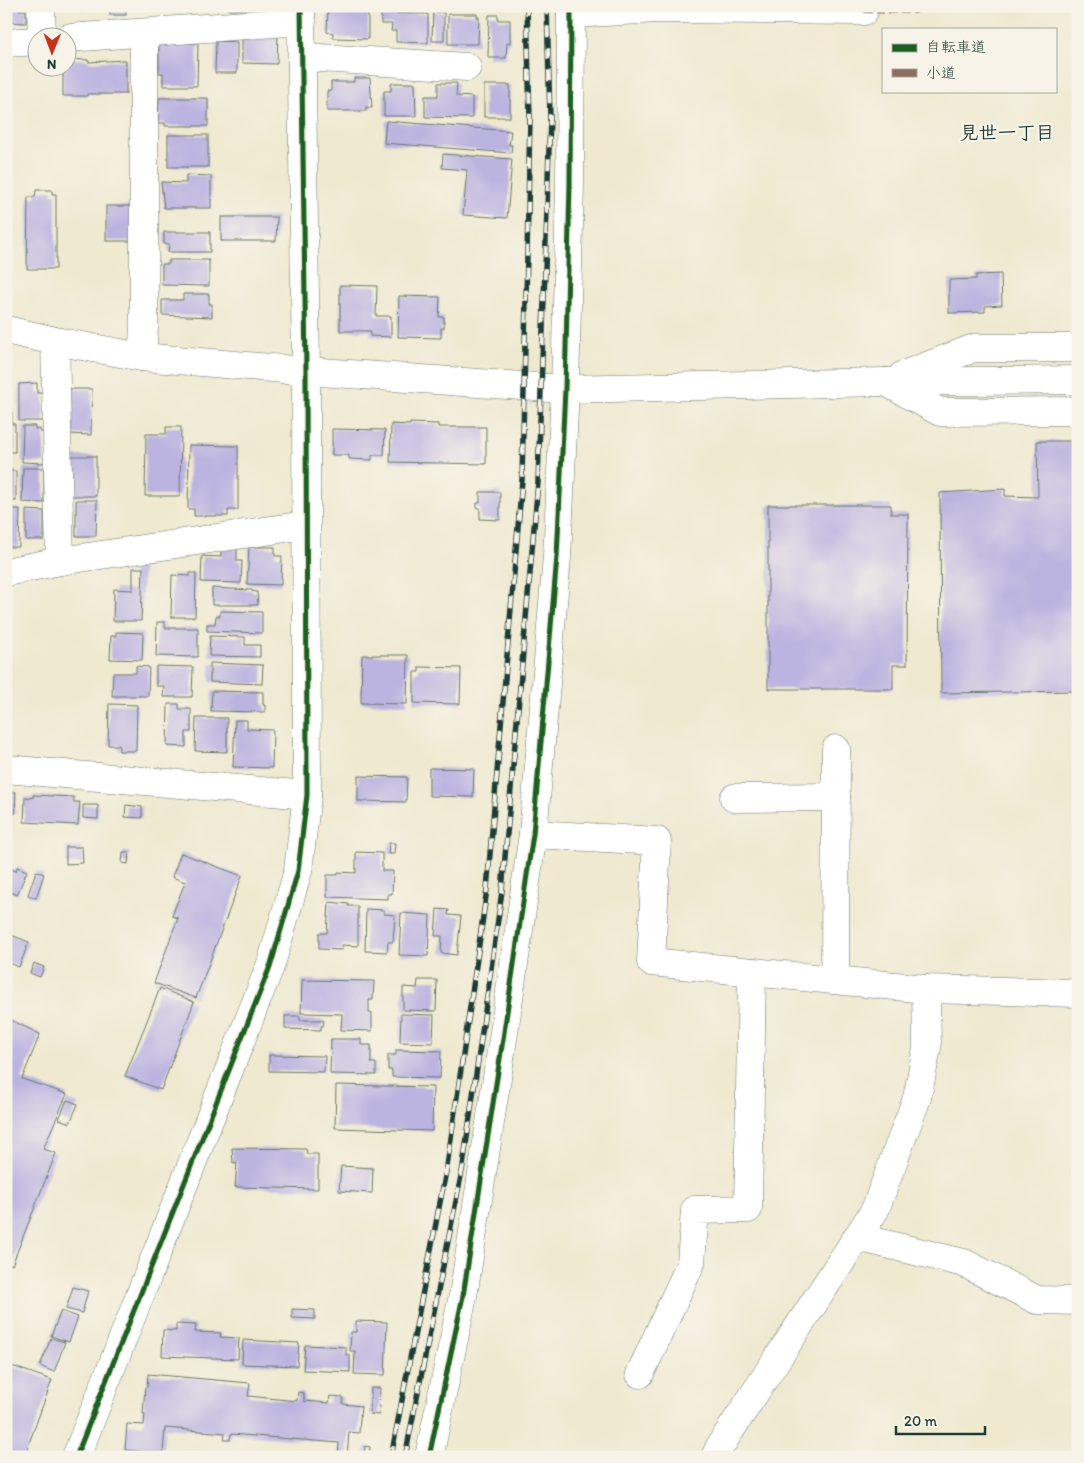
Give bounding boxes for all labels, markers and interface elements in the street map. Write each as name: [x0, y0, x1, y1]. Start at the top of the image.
north arrow: [28, 28, 78, 78]
legend: [882, 28, 1056, 92]
text: 自転車道: [926, 38, 986, 56]
text: N: [47, 56, 57, 73]
text: 小道: [926, 64, 956, 82]
district label: 見世一丁目: [959, 121, 1055, 144]
scale bar: [896, 1403, 985, 1435]
text: 20 m: [904, 1412, 938, 1430]

